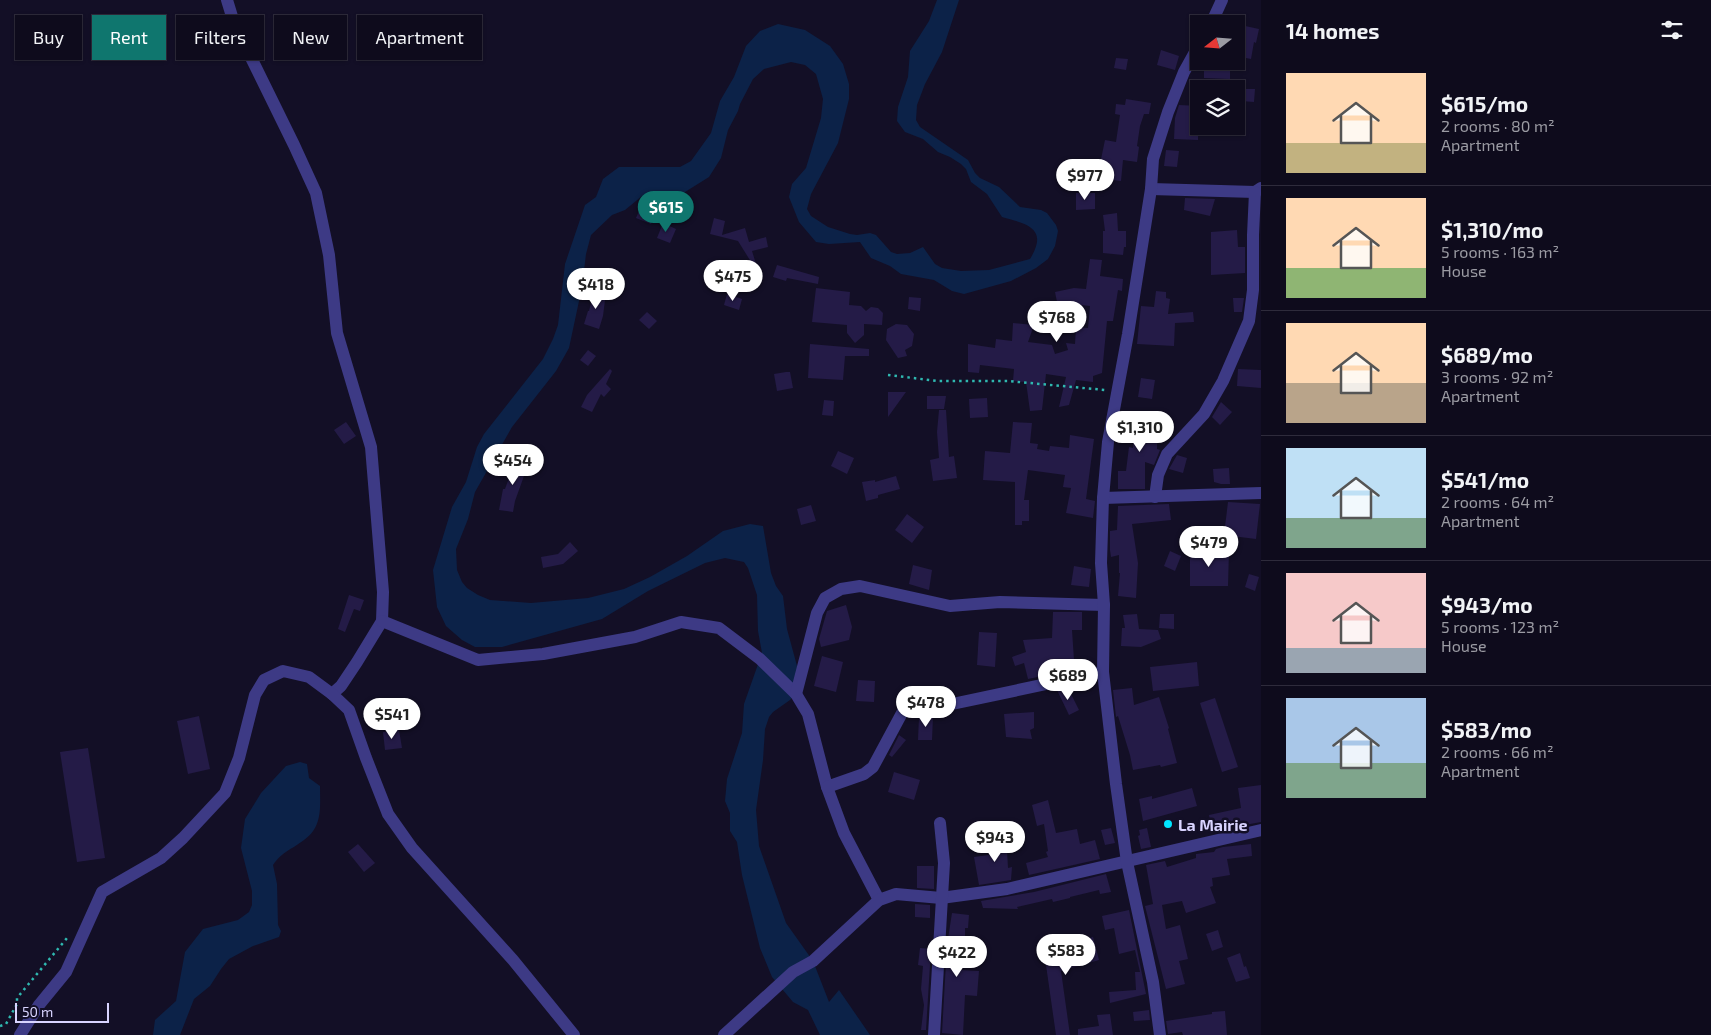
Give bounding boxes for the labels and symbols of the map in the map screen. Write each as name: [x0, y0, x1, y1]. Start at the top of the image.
north arrow: [1190, 15, 1245, 70]
pin: $977: [1055, 158, 1115, 201]
pin: $615: [636, 190, 696, 233]
pin: $475: [703, 260, 763, 302]
pin: $418: [566, 268, 626, 310]
pin: $768: [1027, 300, 1087, 343]
pin: $1,310: [1099, 410, 1181, 453]
pin: $454: [483, 444, 543, 486]
pin: $479: [1179, 526, 1239, 568]
pin: $689: [1038, 658, 1098, 701]
pin: $478: [896, 686, 956, 728]
pin: $541: [362, 698, 422, 740]
place label: La Mairie: [1178, 815, 1248, 834]
marker: La Mairie: [1162, 818, 1174, 830]
pin: $943: [965, 820, 1025, 863]
pin: $583: [1036, 934, 1096, 976]
pin: $422: [927, 936, 987, 978]
scale bar: [15, 1000, 109, 1023]

